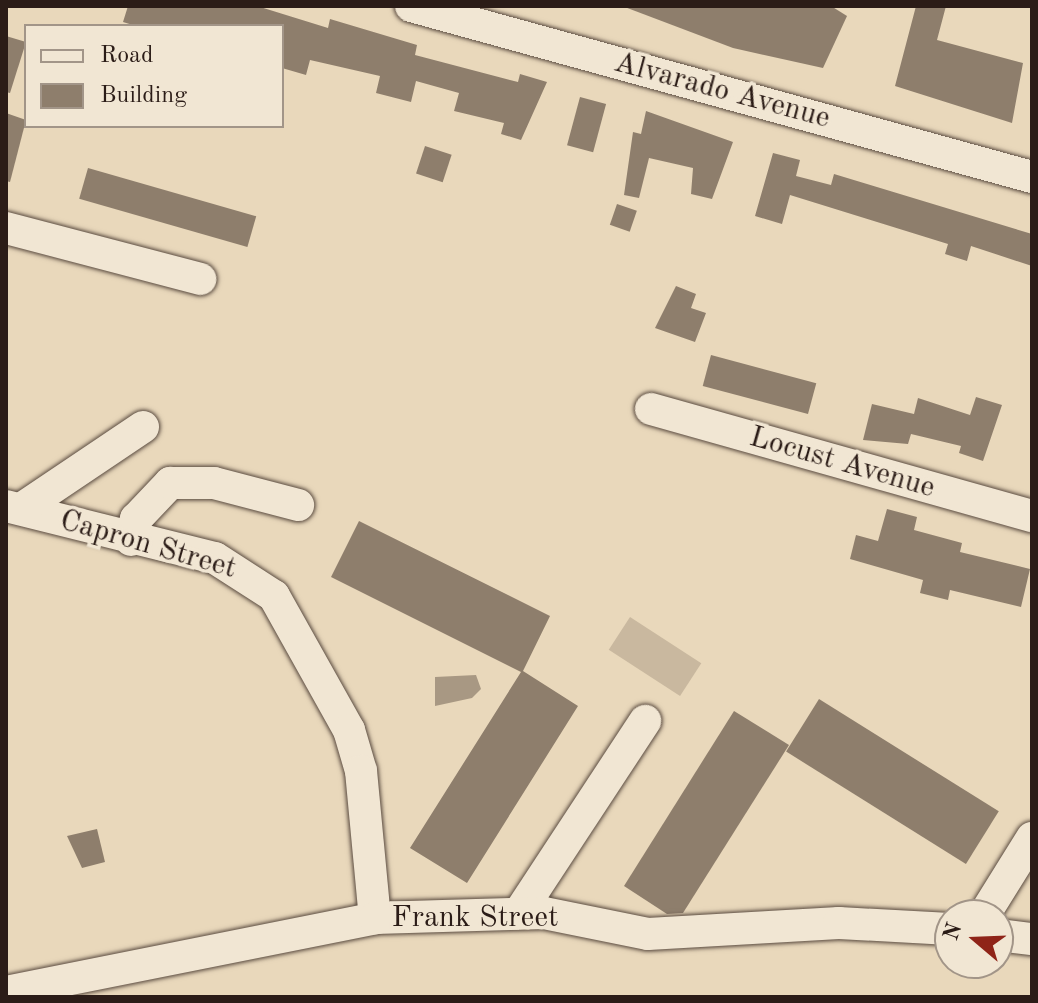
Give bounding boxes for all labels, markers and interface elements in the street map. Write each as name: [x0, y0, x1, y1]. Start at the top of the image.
legend: [24, 24, 284, 128]
text: Road: [100, 44, 153, 68]
street label: Alvarado Avenue: [610, 45, 834, 137]
text: Building: [100, 84, 187, 108]
street label: Locust Avenue: [745, 419, 939, 507]
street label: Capron Street: [56, 503, 240, 587]
north arrow: [934, 899, 1014, 979]
street label: Frank Street: [391, 900, 559, 936]
text: N: [940, 920, 966, 943]

